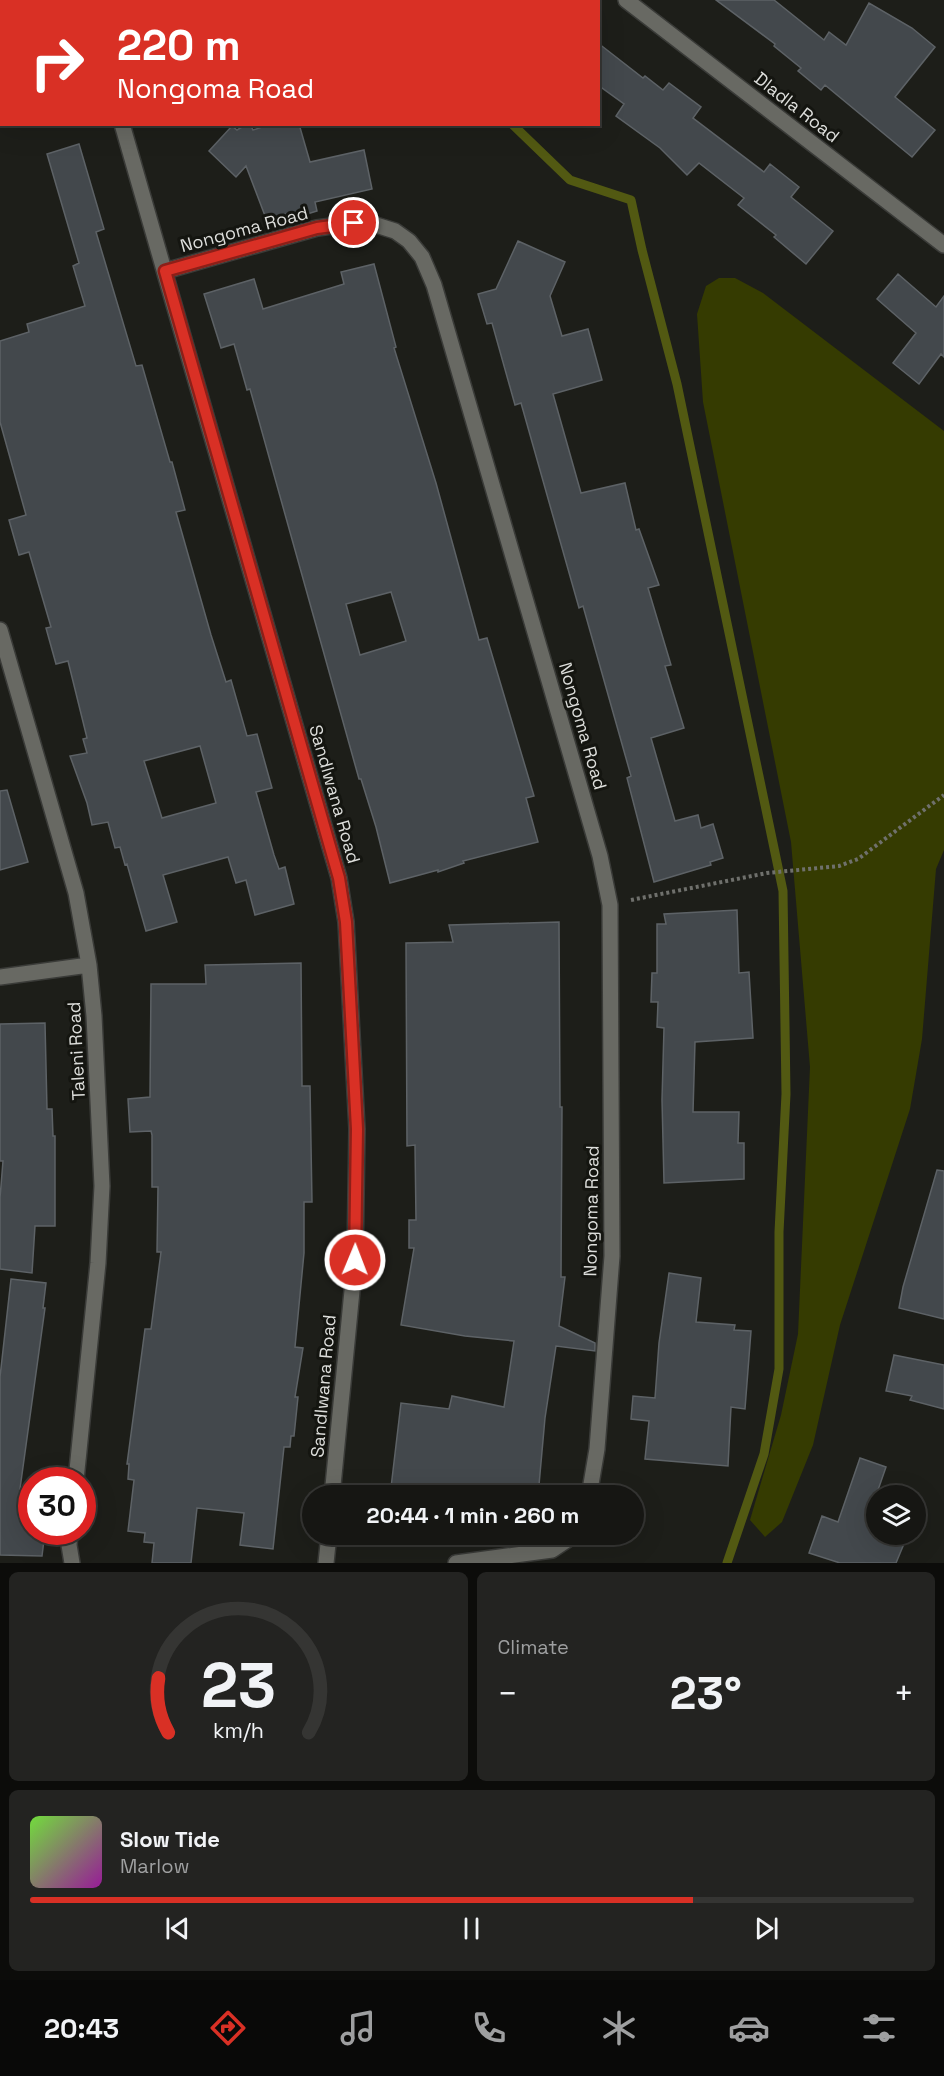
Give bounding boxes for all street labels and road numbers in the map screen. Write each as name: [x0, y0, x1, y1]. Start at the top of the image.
street label: Dladla Road: [750, 67, 844, 147]
street label: Nongoma Road: [178, 201, 310, 257]
street label: Nongoma Road: [554, 660, 612, 792]
street label: Sandlwana Road: [304, 722, 366, 866]
street label: Taleni Road: [62, 1001, 90, 1101]
street label: Nongoma Road: [578, 1145, 604, 1277]
street label: Sandlwana Road: [305, 1314, 341, 1458]

